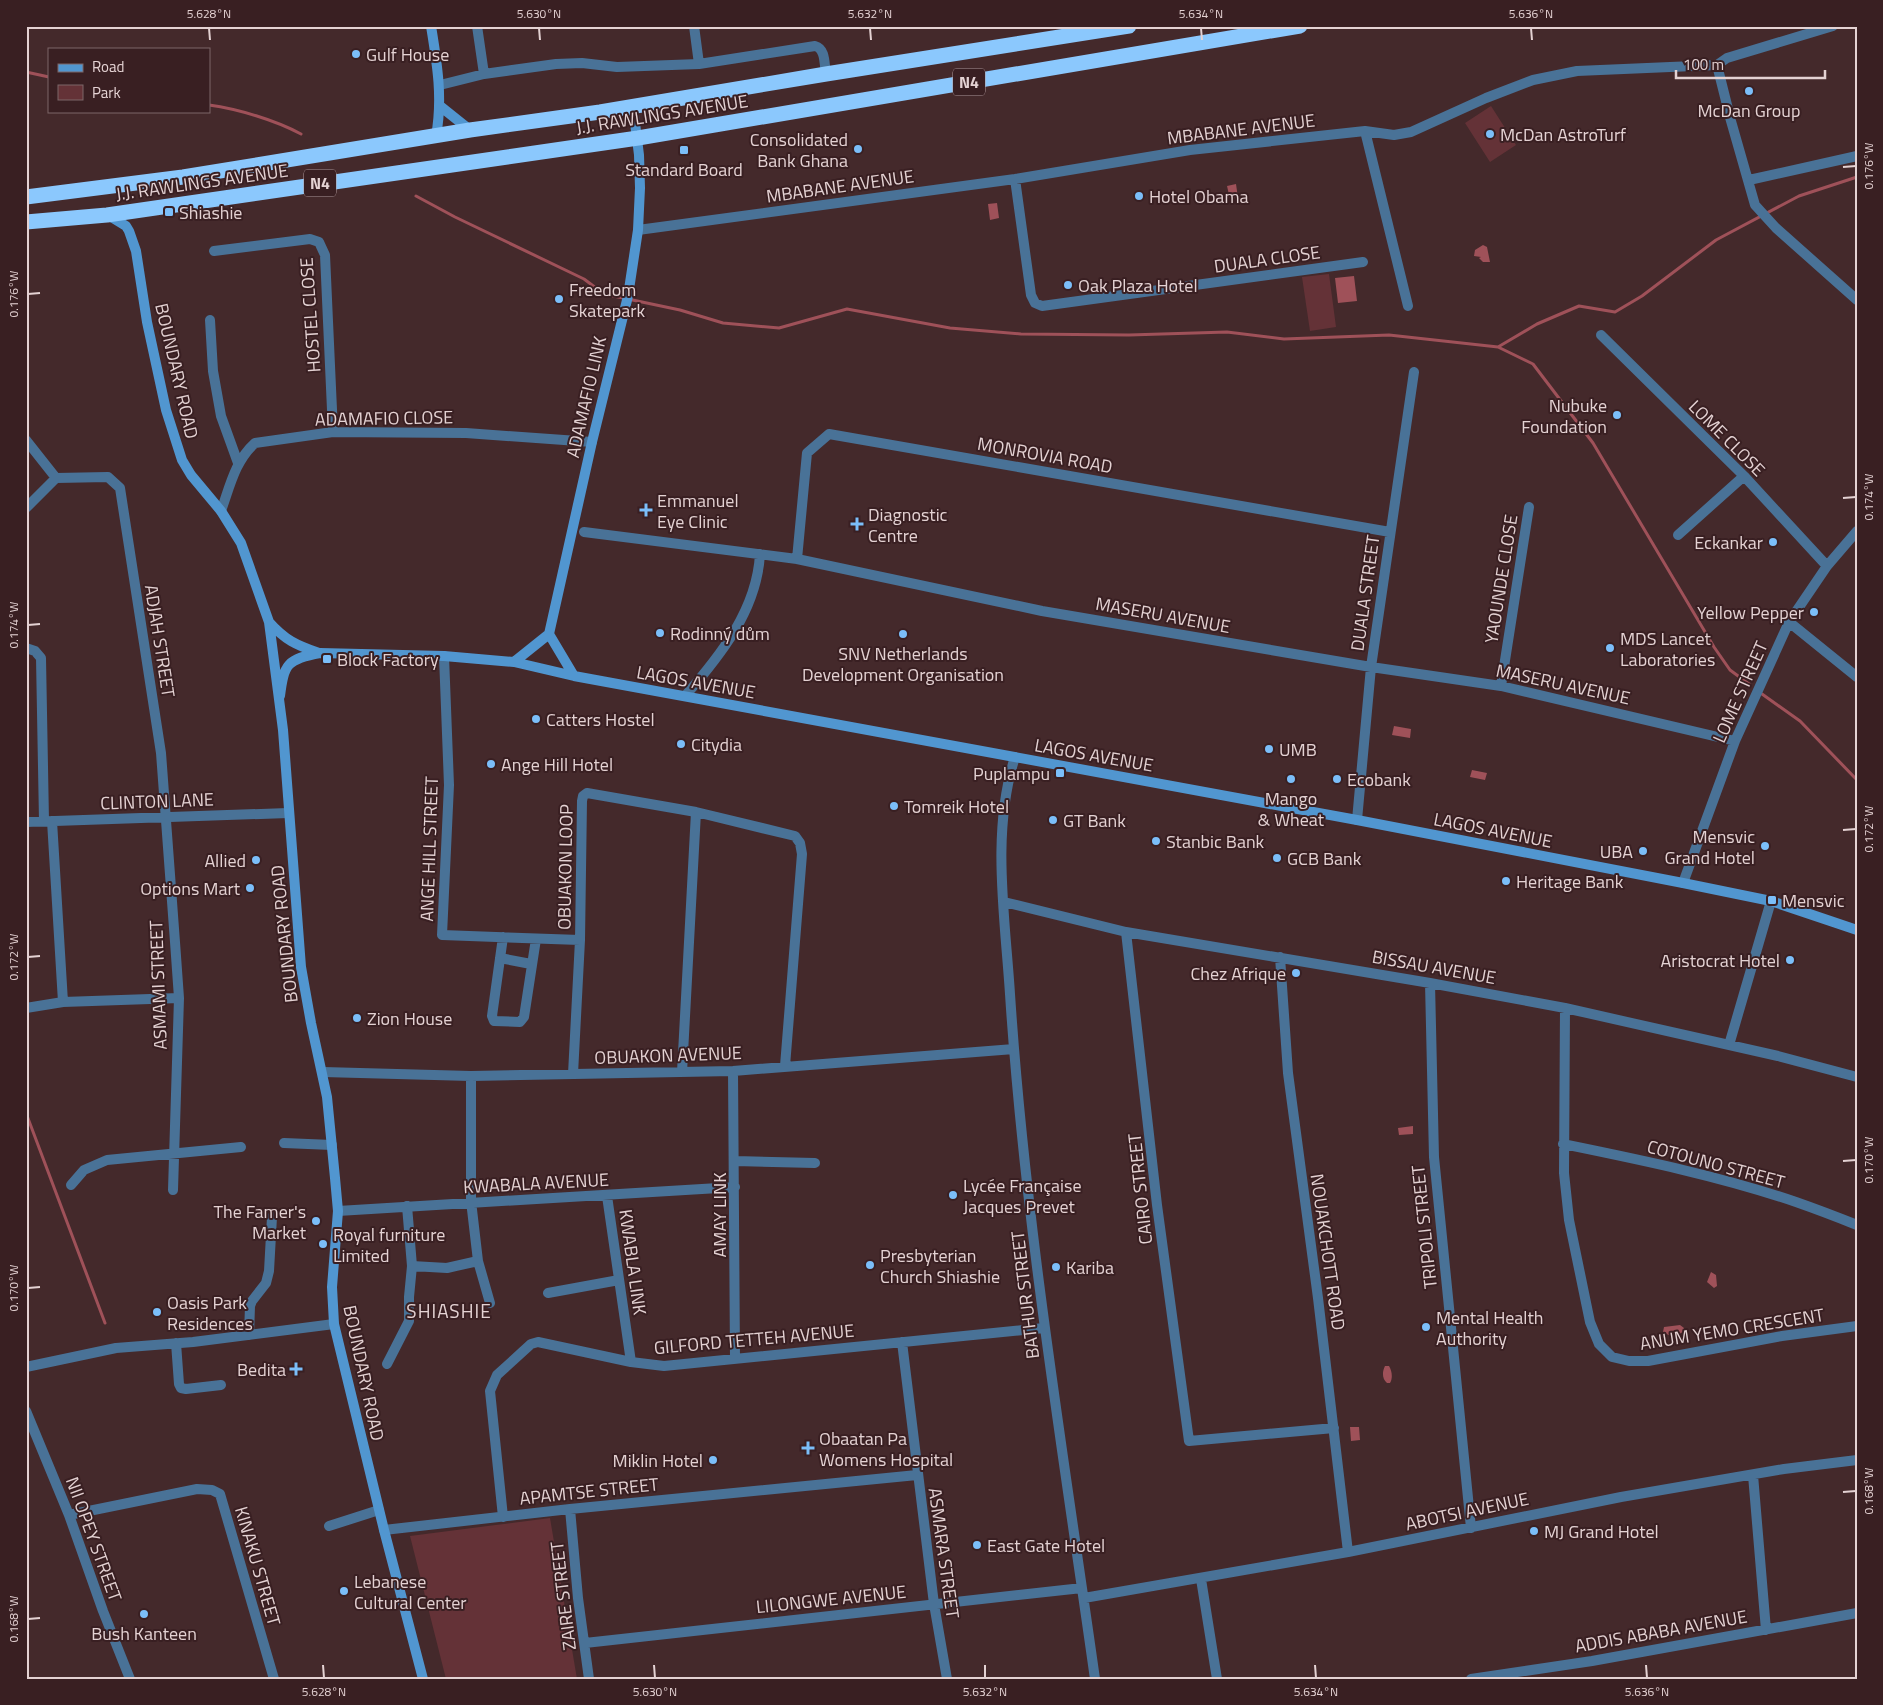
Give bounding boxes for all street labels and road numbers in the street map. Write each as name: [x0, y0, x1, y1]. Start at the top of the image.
road number: N4: [953, 68, 985, 95]
street label: J.J. RAWLINGS AVENUE: [574, 87, 750, 141]
street label: MBABANE AVENUE: [1165, 107, 1317, 151]
street label: J.J. RAWLINGS AVENUE: [114, 157, 290, 207]
street label: MBABANE AVENUE: [764, 162, 916, 210]
road number: N4: [304, 170, 336, 197]
street label: DUALA CLOSE: [1212, 238, 1322, 280]
street label: HOSTEL CLOSE: [293, 256, 327, 374]
street label: BOUNDARY ROAD: [148, 301, 206, 441]
street label: ADAMAFIO LINK: [559, 334, 613, 460]
street label: LOME CLOSE: [1683, 394, 1772, 483]
street label: ADAMAFIO CLOSE: [315, 403, 453, 433]
street label: MONROVIA ROAD: [975, 430, 1115, 480]
street label: YAOUNDE CLOSE: [1477, 513, 1525, 645]
street label: DUALA STREET: [1344, 533, 1387, 653]
street label: ADJAH STREET: [138, 583, 182, 700]
street label: MASERU AVENUE: [1093, 590, 1233, 640]
street label: LOME STREET: [1706, 636, 1775, 747]
street label: MASERU AVENUE: [1493, 657, 1633, 711]
street label: LAGOS AVENUE: [634, 658, 758, 706]
street label: LAGOS AVENUE: [1032, 731, 1156, 779]
street label: ANGE HILL STREET: [413, 775, 445, 922]
street label: CLINTON LANE: [100, 786, 214, 816]
street label: OBUAKON LOOP: [550, 804, 580, 930]
street label: LAGOS AVENUE: [1431, 805, 1555, 855]
street label: BOUNDARY ROAD: [263, 864, 305, 1004]
street label: ASMAMI STREET: [142, 919, 174, 1050]
street label: BISSAU AVENUE: [1370, 943, 1498, 991]
street label: OBUAKON AVENUE: [594, 1039, 742, 1071]
street label: CAIRO STREET: [1121, 1132, 1159, 1246]
street label: COTOUNO STREET: [1644, 1133, 1788, 1195]
street label: TRIPOLI STREET: [1404, 1163, 1444, 1290]
street label: KWABALA AVENUE: [462, 1166, 610, 1200]
street label: NOUAKCHOTT ROAD: [1304, 1172, 1352, 1332]
street label: AMAY LINK: [706, 1173, 733, 1257]
street label: KWABLA LINK: [612, 1207, 654, 1317]
street label: BATHUR STREET: [1004, 1229, 1046, 1361]
street label: ANUM YEMO CRESCENT: [1638, 1301, 1827, 1357]
street label: BOUNDARY ROAD: [336, 1303, 392, 1443]
street label: GILFORD TETTEH AVENUE: [653, 1317, 855, 1361]
street label: APAMTSE STREET: [518, 1470, 660, 1512]
street label: NII OPEY STREET: [59, 1473, 129, 1606]
street label: ABOTSI AVENUE: [1403, 1485, 1531, 1537]
street label: ASMARA STREET: [921, 1486, 967, 1621]
street label: KINAKU STREET: [228, 1503, 288, 1629]
street label: ZAIRE STREET: [543, 1539, 583, 1652]
street label: LILONGWE AVENUE: [755, 1578, 907, 1620]
street label: ADDIS ABABA AVENUE: [1573, 1603, 1749, 1659]

